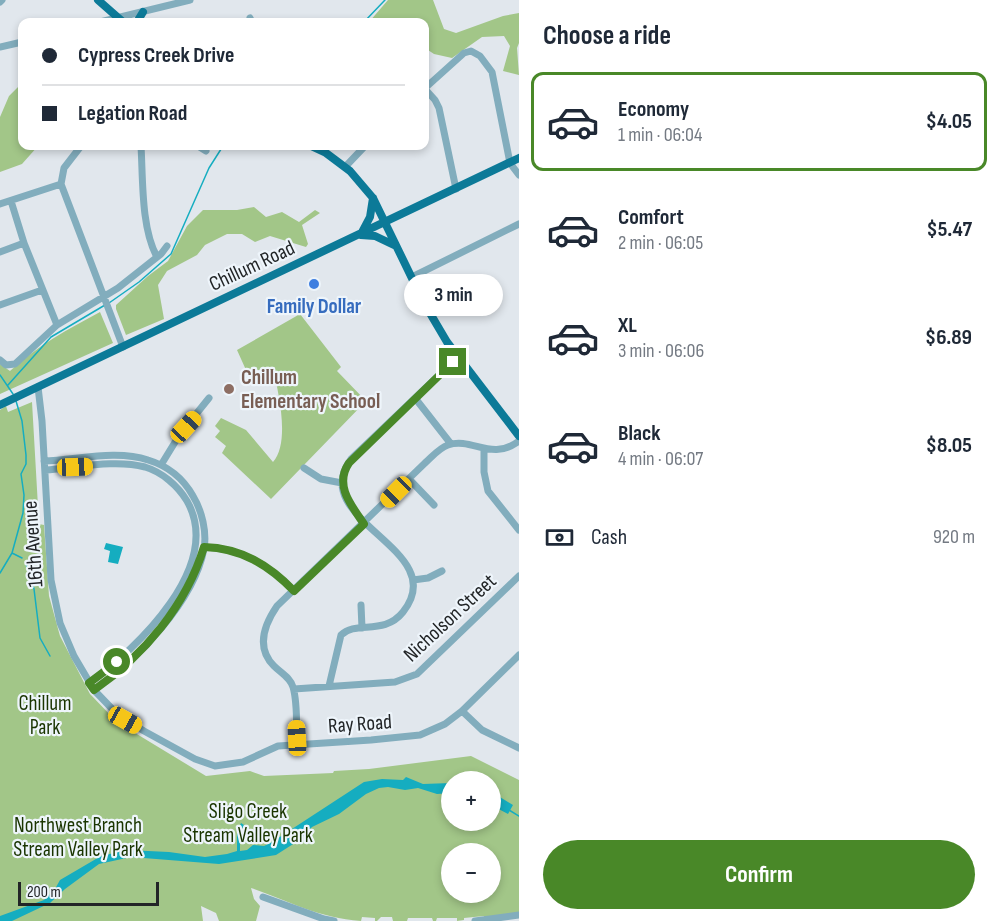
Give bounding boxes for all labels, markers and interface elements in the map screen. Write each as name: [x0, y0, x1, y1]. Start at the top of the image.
text: Choose a ride: [543, 20, 671, 52]
text: Cypress Creek Drive: [78, 42, 234, 69]
icon: car: [546, 95, 600, 149]
text: Economy: [618, 96, 689, 123]
text: Legation Road: [78, 100, 187, 127]
text: $4.05: [926, 108, 972, 135]
text: 1 min · 06:04: [618, 123, 702, 147]
icon: car: [546, 203, 600, 257]
text: Comfort: [618, 204, 684, 231]
text: $5.47: [926, 216, 972, 243]
text: 2 min · 06:05: [618, 231, 703, 255]
street label: Chillum Road: [205, 235, 299, 297]
callout: 3 min: [404, 275, 502, 317]
marker: Family Dollar: [307, 277, 321, 291]
text: 3 min: [434, 283, 473, 307]
place label: Family Dollar: [267, 294, 362, 319]
icon: car: [546, 311, 600, 365]
text: XL: [618, 312, 637, 339]
text: $6.89: [925, 324, 972, 351]
text: 3 min · 06:06: [618, 339, 704, 363]
route end: [439, 348, 466, 375]
place label: Chillum Elementary School: [241, 365, 380, 414]
marker: Chillum Elementary School: [222, 382, 236, 396]
car: [167, 408, 205, 446]
icon: car: [546, 419, 600, 473]
text: Black: [618, 420, 660, 447]
text: $8.05: [926, 432, 972, 459]
text: 4 min · 06:07: [618, 447, 703, 471]
car: [57, 457, 93, 477]
car: [377, 473, 415, 511]
street label: 16th Avenue: [18, 500, 48, 588]
icon: cash: [543, 521, 576, 554]
text: Cash: [591, 524, 627, 551]
text: 920 m: [933, 525, 975, 549]
street label: Nicholson Street: [399, 569, 501, 667]
route start: [103, 648, 130, 675]
park label: Chillum Park: [18, 691, 72, 740]
car: [105, 703, 145, 737]
street label: Ray Road: [327, 709, 393, 739]
car: [287, 720, 307, 756]
map controls: [441, 771, 501, 903]
button: +: [441, 771, 501, 831]
park label: Sligo Creek Stream Valley Park: [183, 799, 313, 848]
park label: Northwest Branch Stream Valley Park: [13, 813, 143, 862]
button: Confirm: [543, 840, 975, 909]
button: −: [441, 843, 501, 903]
scale bar: [18, 879, 159, 906]
text: 200 m: [27, 883, 61, 902]

